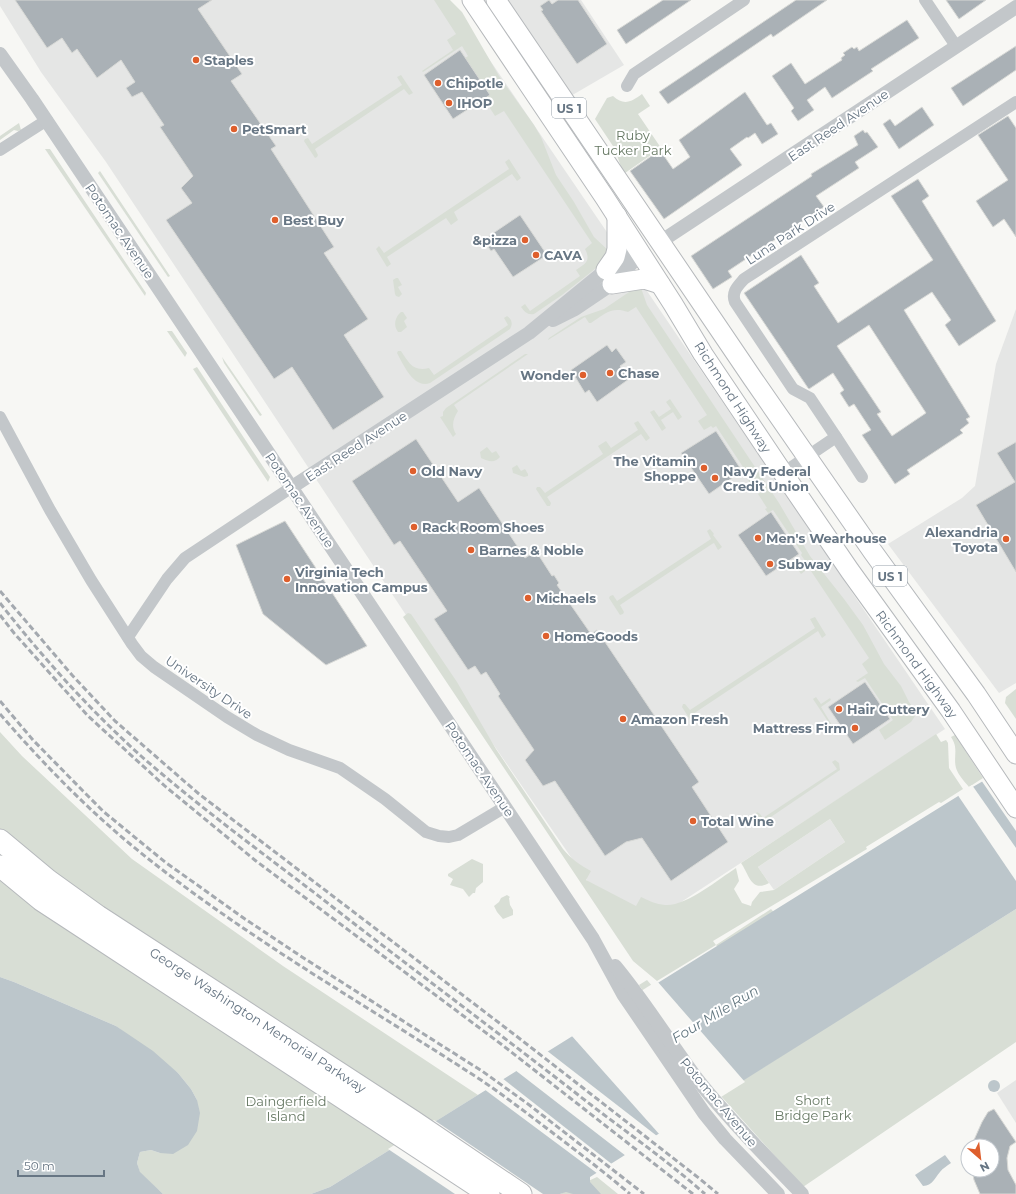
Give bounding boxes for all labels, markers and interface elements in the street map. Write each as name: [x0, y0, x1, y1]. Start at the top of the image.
place label: Staples: [204, 52, 254, 68]
marker: Staples: [191, 55, 201, 65]
place label: Chipotle: [446, 75, 504, 91]
marker: Chipotle: [433, 78, 443, 88]
street label: East Reed Avenue: [785, 85, 891, 165]
place label: IHOP: [457, 95, 492, 111]
marker: IHOP: [444, 98, 454, 108]
road number: US 1: [552, 98, 586, 118]
place label: PetSmart: [242, 121, 307, 137]
marker: PetSmart: [229, 124, 239, 134]
park label: Ruby Tucker Park: [595, 127, 672, 158]
street label: Potomac Avenue: [82, 180, 158, 282]
street label: Luna Park Drive: [742, 198, 838, 268]
place label: Best Buy: [283, 212, 344, 228]
marker: Best Buy: [270, 215, 280, 225]
place label: &pizza: [473, 232, 517, 248]
marker: &pizza: [520, 235, 530, 245]
place label: CAVA: [544, 247, 583, 263]
marker: CAVA: [531, 250, 541, 260]
street label: Richmond Highway: [691, 338, 775, 456]
place label: Chase: [618, 365, 660, 381]
place label: Wonder: [520, 367, 575, 383]
marker: Chase: [605, 368, 615, 378]
marker: Wonder: [578, 370, 588, 380]
street label: East Reed Avenue: [302, 407, 410, 485]
street label: Potomac Avenue: [262, 449, 338, 551]
place label: The Vitamin Shoppe: [614, 453, 696, 484]
place label: Old Navy: [421, 463, 483, 479]
marker: The Vitamin Shoppe: [699, 463, 709, 473]
place label: Navy Federal Credit Union: [723, 463, 811, 494]
marker: Old Navy: [408, 466, 418, 476]
marker: Navy Federal Credit Union: [710, 473, 720, 483]
place label: Rack Room Shoes: [422, 519, 544, 535]
marker: Rack Room Shoes: [409, 522, 419, 532]
place label: Alexandria Toyota: [924, 524, 998, 555]
place label: Men's Wearhouse: [766, 530, 887, 546]
marker: Men's Wearhouse: [753, 533, 763, 543]
marker: Alexandria Toyota: [1001, 534, 1011, 544]
place label: Barnes & Noble: [479, 542, 584, 558]
marker: Barnes & Noble: [466, 545, 476, 555]
place label: Subway: [778, 556, 832, 572]
marker: Subway: [765, 559, 775, 569]
place label: Virginia Tech Innovation Campus: [294, 564, 428, 595]
road number: US 1: [873, 566, 907, 586]
marker: Virginia Tech Innovation Campus: [282, 574, 292, 584]
place label: Michaels: [536, 590, 596, 606]
marker: Michaels: [523, 593, 533, 603]
street label: Richmond Highway: [873, 607, 962, 722]
place label: HomeGoods: [554, 628, 638, 644]
marker: HomeGoods: [541, 631, 551, 641]
street label: University Drive: [162, 652, 256, 722]
place label: Hair Cuttery: [847, 701, 930, 717]
marker: Hair Cuttery: [834, 704, 844, 714]
place label: Amazon Fresh: [630, 711, 729, 727]
marker: Amazon Fresh: [618, 714, 628, 724]
street label: Potomac Avenue: [442, 718, 518, 820]
place label: Mattress Firm: [753, 720, 847, 736]
marker: Mattress Firm: [850, 723, 860, 733]
place label: Total Wine: [701, 813, 774, 829]
marker: Total Wine: [688, 816, 698, 826]
street label: George Washington Memorial Parkway: [147, 944, 370, 1097]
water label: Four Mile Run: [668, 981, 762, 1047]
street label: Potomac Avenue: [677, 1054, 761, 1150]
park label: Short Bridge Park: [774, 1092, 852, 1123]
park label: Daingerfield Island: [246, 1093, 326, 1124]
north arrow: [960, 1138, 1000, 1178]
scale bar: [18, 1152, 104, 1178]
text: 50 m: [24, 1158, 55, 1173]
text: N: [977, 1159, 992, 1175]

